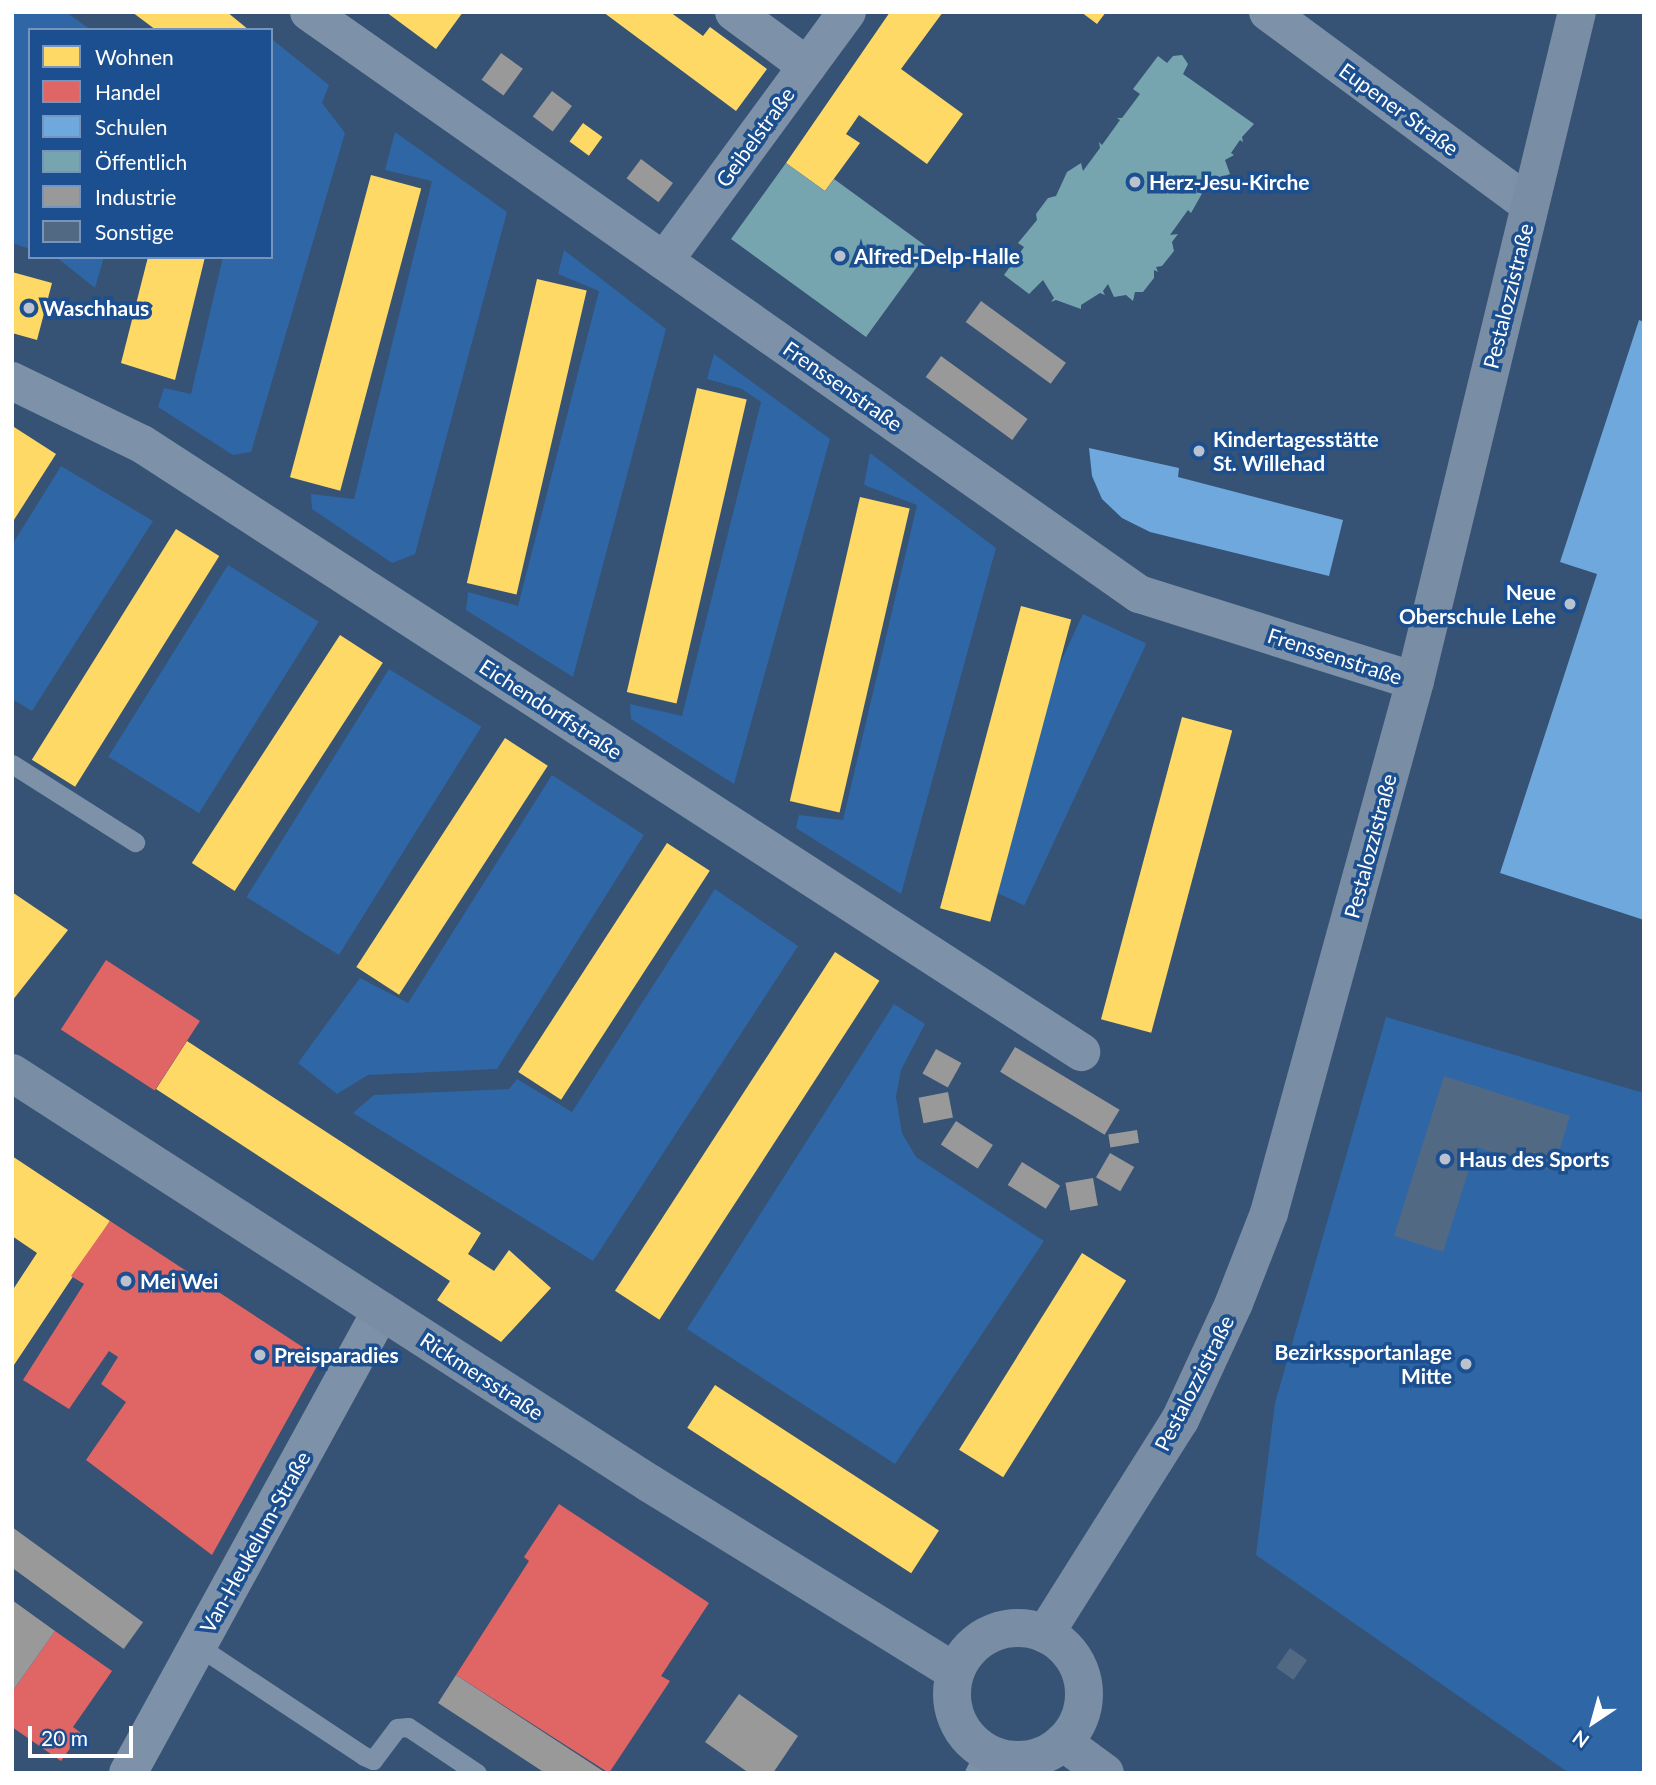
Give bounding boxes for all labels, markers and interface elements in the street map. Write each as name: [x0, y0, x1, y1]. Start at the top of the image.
legend: [28, 28, 273, 259]
text: Wohnen: [95, 44, 174, 69]
street label: Eupener Straße: [1334, 57, 1464, 161]
text: Handel: [95, 79, 161, 104]
street label: Geibelstraße: [710, 82, 800, 192]
text: Schulen: [95, 114, 168, 139]
text: Öffentlich: [95, 149, 187, 174]
place label: Herz-Jesu-Kirche: [1149, 169, 1309, 195]
marker: Herz-Jesu-Kirche: [1127, 174, 1143, 190]
text: Industrie: [95, 184, 176, 209]
text: Sonstige: [95, 219, 174, 244]
street label: Pestalozzistraße: [1478, 221, 1538, 371]
place label: Alfred-Delp-Halle: [854, 243, 1020, 269]
marker: Alfred-Delp-Halle: [832, 248, 848, 264]
place label: Waschhaus: [43, 295, 149, 321]
marker: Waschhaus: [21, 300, 37, 316]
street label: Frenssenstraße: [779, 336, 907, 436]
place label: Kindertagesstätte St. Willehad: [1213, 426, 1379, 476]
marker: Kindertagesstätte St. Willehad: [1191, 443, 1207, 459]
place label: Neue Oberschule Lehe: [1399, 579, 1556, 629]
marker: Neue Oberschule Lehe: [1562, 596, 1578, 612]
street label: Frenssenstraße: [1265, 622, 1405, 690]
street label: Eichendorffstraße: [475, 654, 627, 764]
street label: Pestalozzistraße: [1339, 771, 1401, 921]
place label: Haus des Sports: [1459, 1146, 1609, 1172]
marker: Haus des Sports: [1437, 1151, 1453, 1167]
place label: Mei Wei: [140, 1268, 219, 1294]
marker: Mei Wei: [118, 1273, 134, 1289]
street label: Pestalozzistraße: [1149, 1311, 1239, 1455]
street label: Rickmersstraße: [416, 1327, 548, 1425]
place label: Bezirkssportanlage Mitte: [1274, 1339, 1452, 1389]
place label: Preisparadies: [274, 1342, 399, 1368]
marker: Preisparadies: [252, 1347, 268, 1363]
marker: Bezirkssportanlage Mitte: [1458, 1356, 1474, 1372]
street label: Van-Heukelum-Straße: [195, 1447, 315, 1637]
north arrow: [1558, 1687, 1628, 1757]
scale bar: [32, 1712, 136, 1756]
text: 20 m: [41, 1725, 88, 1750]
text: N: [1568, 1726, 1593, 1753]

